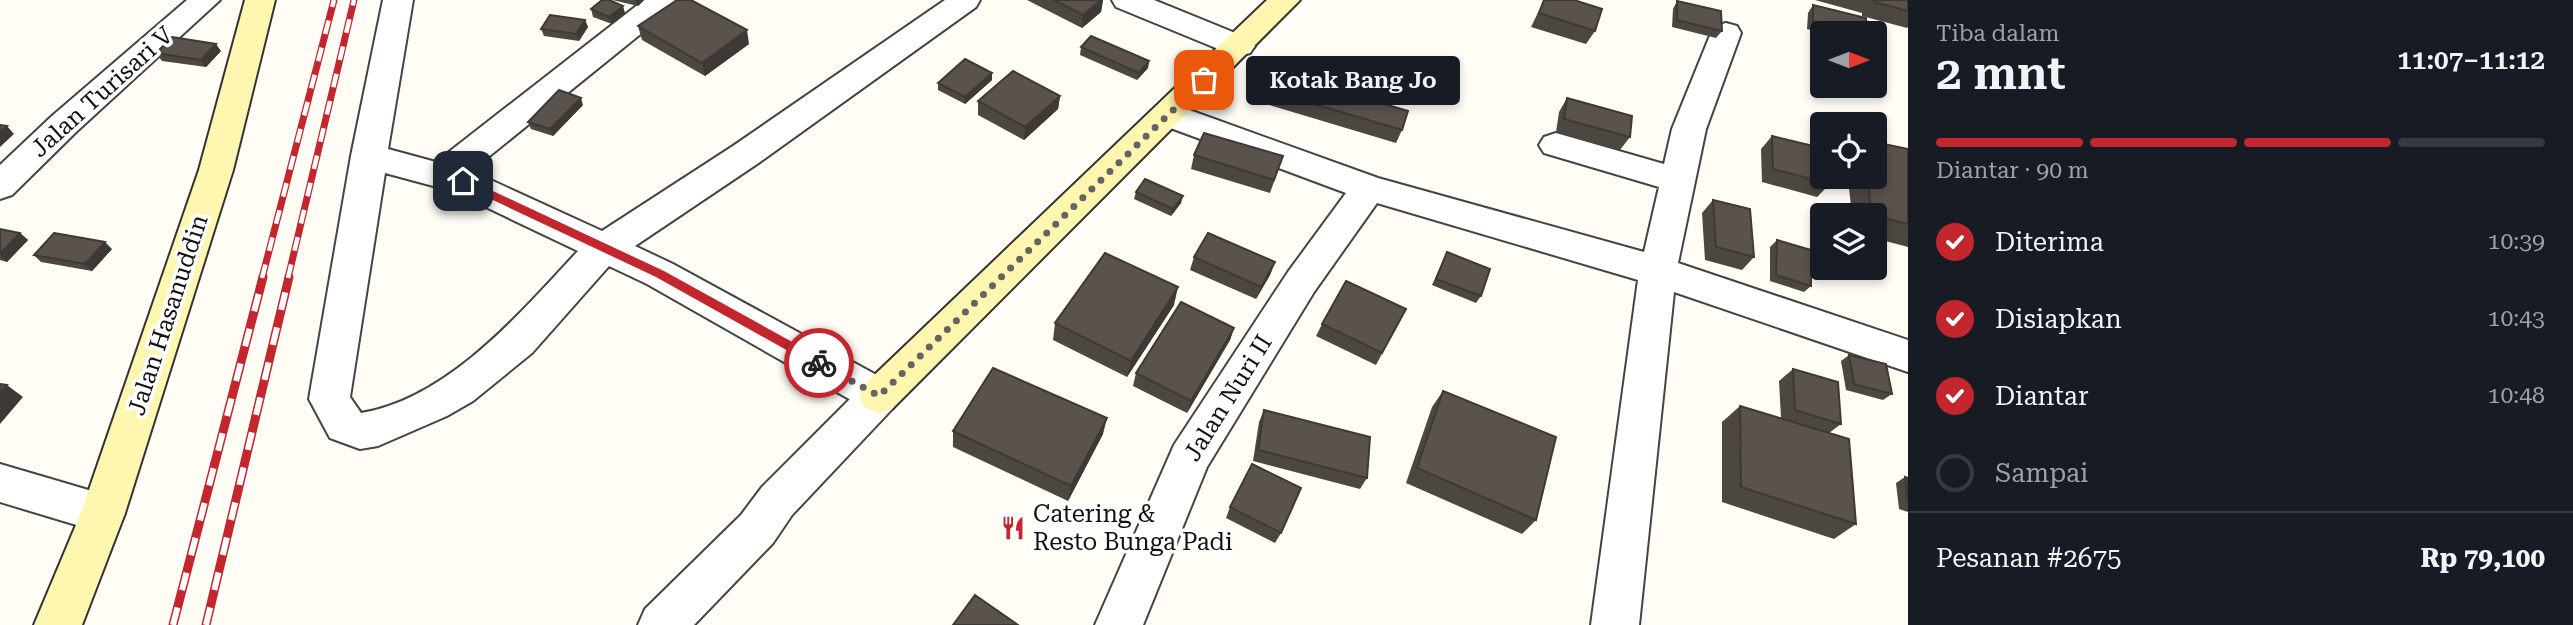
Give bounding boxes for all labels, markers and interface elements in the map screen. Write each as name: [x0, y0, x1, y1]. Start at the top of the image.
text: Tiba dalam: [1936, 20, 2059, 47]
street label: Jalan Turisari V: [25, 21, 179, 163]
north arrow: [1810, 21, 1886, 98]
map controls: [1810, 21, 1887, 280]
text: 11:07–11:12: [2397, 45, 2545, 75]
text: 2 mnt: [1936, 46, 2066, 100]
pin: [1174, 50, 1234, 110]
callout: Kotak Bang Jo: [1246, 56, 1460, 104]
icon: bag: [1185, 61, 1223, 99]
text: Kotak Bang Jo: [1269, 67, 1437, 94]
button: locate: [1810, 112, 1887, 189]
pin: [433, 151, 493, 211]
text: Diantar · 90 m: [1936, 157, 2089, 184]
icon: home: [444, 162, 482, 200]
button: layers: [1810, 203, 1887, 280]
street label: Jalan Hasanuddin: [122, 211, 214, 419]
icon: check: [1936, 223, 1974, 261]
text: Diterima: [1995, 227, 2104, 257]
text: 10:39: [2488, 228, 2545, 255]
icon: check: [1936, 300, 1974, 338]
text: Disiapkan: [1995, 304, 2122, 334]
text: 10:43: [2488, 305, 2545, 332]
courier: [784, 328, 854, 398]
street label: Jalan Nuri II: [1178, 330, 1278, 466]
icon: bike: [800, 344, 838, 382]
icon: check: [1936, 377, 1974, 415]
text: Diantar: [1995, 381, 2089, 411]
text: 10:48: [2488, 382, 2545, 409]
text: Sampai: [1995, 458, 2088, 488]
place label: Catering & Resto Bunga Padi: [1033, 500, 1233, 556]
restaurant icon: Catering & Resto Bunga Padi: [999, 514, 1027, 542]
text: Pesanan #2675: [1936, 543, 2122, 573]
text: Rp 79,100: [2420, 543, 2545, 573]

